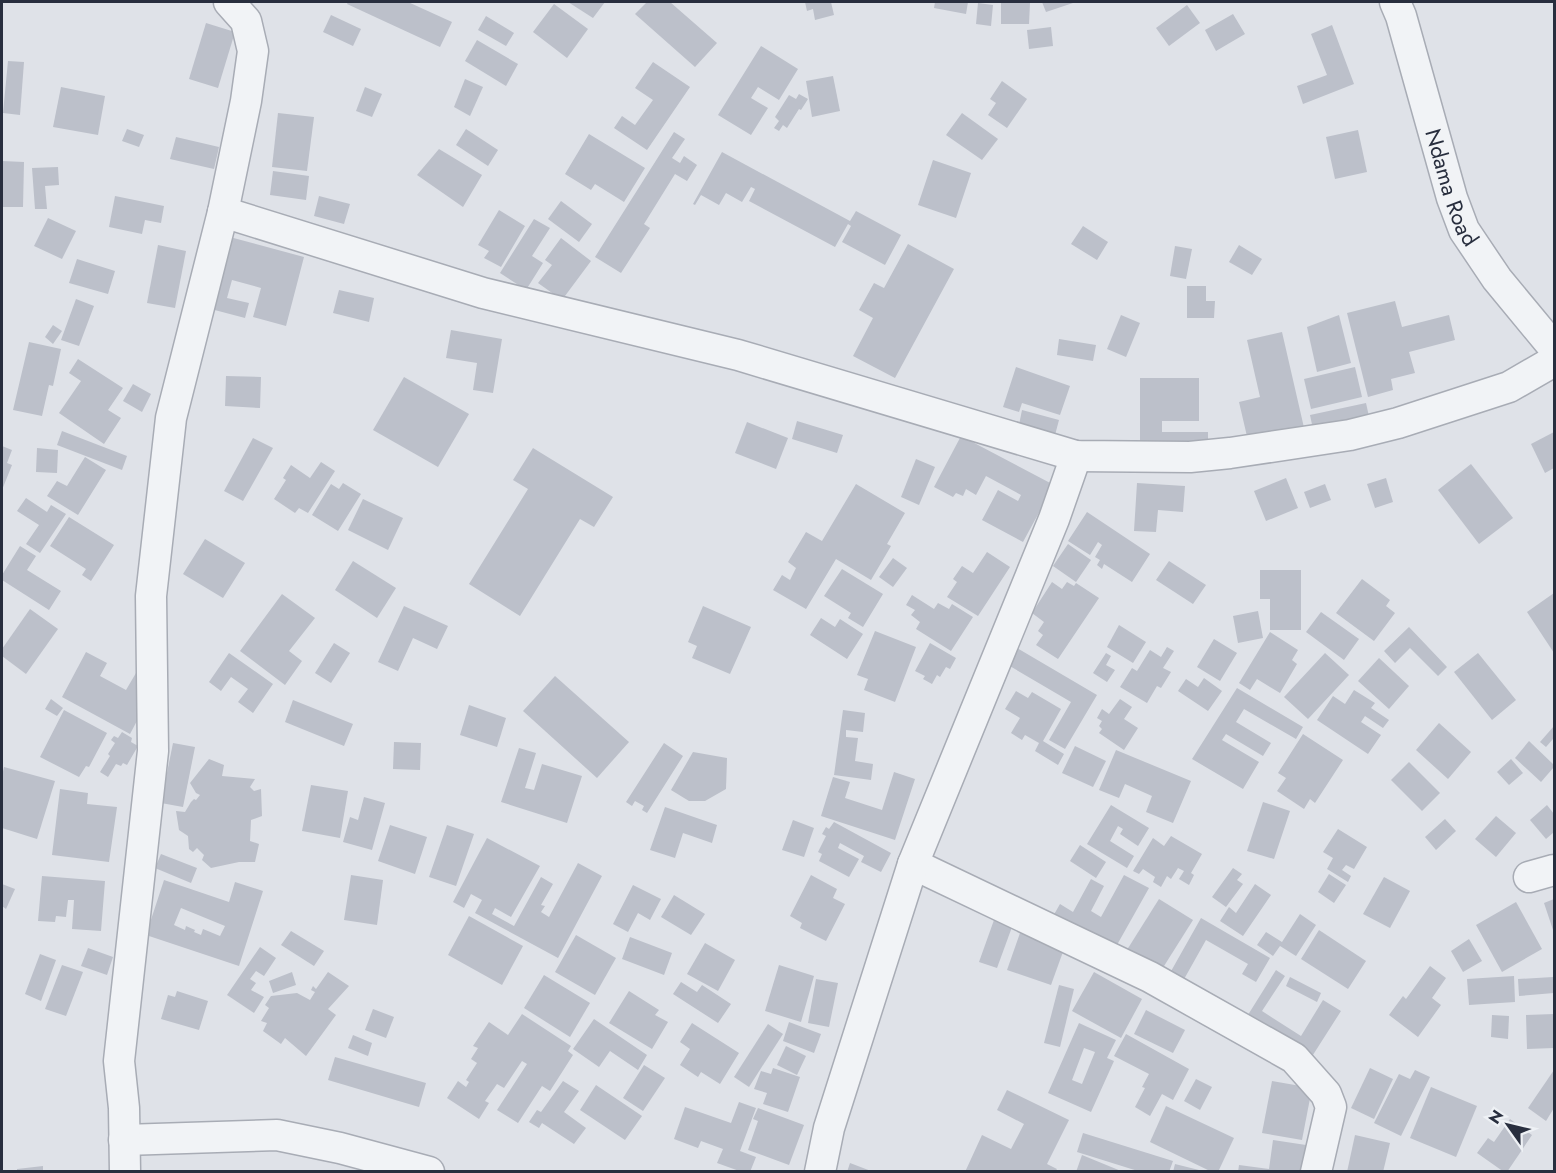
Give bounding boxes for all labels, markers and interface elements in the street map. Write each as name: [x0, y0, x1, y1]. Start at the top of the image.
street label: Ndama Road: [1417, 125, 1487, 253]
north arrow: [1478, 1095, 1538, 1155]
text: N: [1483, 1105, 1509, 1129]

